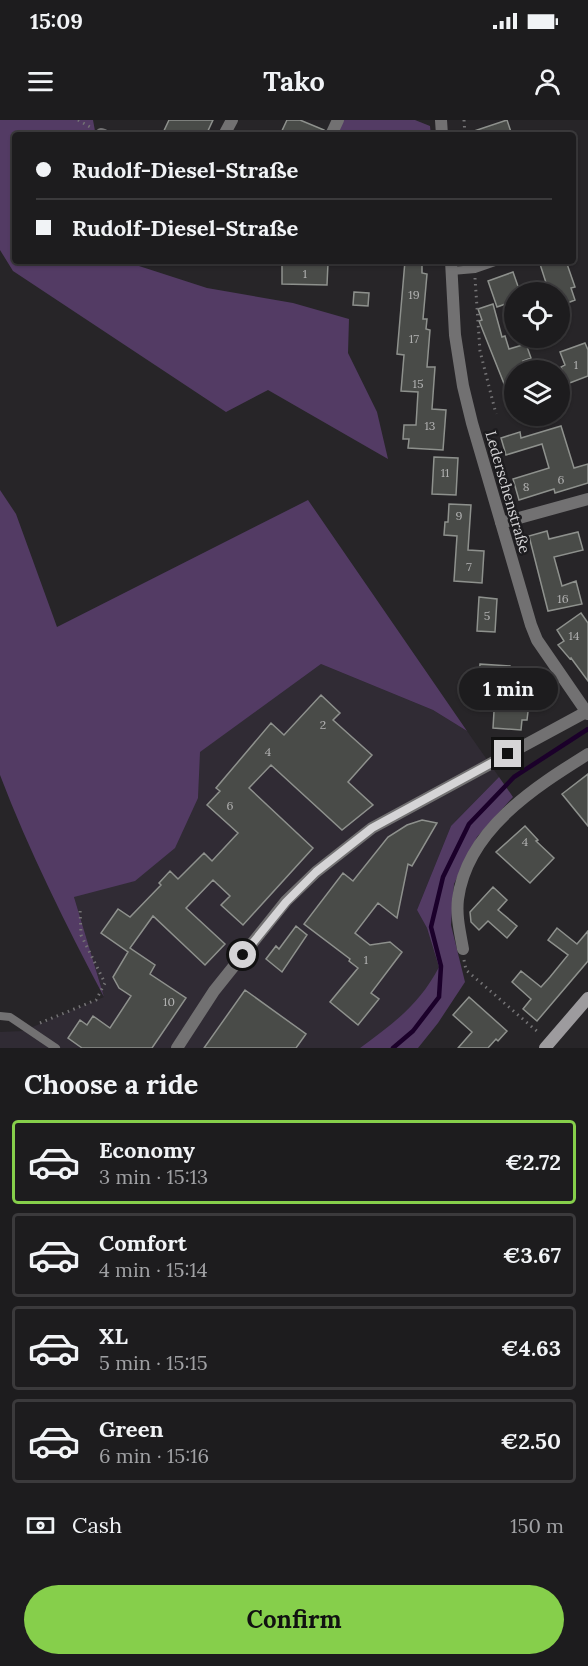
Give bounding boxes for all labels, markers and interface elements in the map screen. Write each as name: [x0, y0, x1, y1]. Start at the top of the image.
text: 15:09: [30, 7, 83, 35]
text: Tako: [263, 64, 325, 98]
icon: menu: [24, 65, 57, 98]
icon: person: [531, 65, 564, 98]
text: Rudolf-Diesel-Straße: [72, 156, 298, 184]
text: Rudolf-Diesel-Straße: [72, 214, 298, 242]
house number: 1: [303, 266, 307, 281]
map controls: [504, 282, 570, 426]
button: locate: [504, 282, 570, 348]
house number: 19: [408, 287, 420, 302]
house number: 17: [409, 331, 419, 346]
house number: 1: [574, 357, 578, 372]
button: layers: [504, 360, 570, 426]
house number: 15: [413, 376, 423, 391]
house number: 13: [424, 418, 436, 433]
street label: Lederschenstraße: [481, 428, 535, 556]
house number: 11: [441, 465, 449, 480]
house number: 6: [558, 472, 565, 487]
house number: 8: [523, 479, 530, 494]
house number: 9: [456, 508, 463, 523]
house number: 7: [466, 559, 472, 574]
house number: 16: [557, 591, 569, 606]
house number: 5: [484, 608, 490, 623]
house number: 14: [569, 628, 580, 643]
callout: 1 min: [458, 667, 558, 709]
text: 1 min: [483, 676, 534, 701]
house number: 2: [320, 717, 326, 732]
route end: [494, 740, 521, 767]
house number: 4: [265, 744, 272, 759]
house number: 6: [227, 798, 234, 813]
house number: 4: [522, 834, 529, 849]
route start: [229, 941, 256, 968]
house number: 1: [364, 952, 368, 967]
house number: 10: [163, 994, 175, 1009]
text: Choose a ride: [24, 1067, 198, 1101]
icon: car: [27, 1135, 81, 1189]
text: Economy: [99, 1136, 195, 1164]
text: €2.72: [505, 1148, 561, 1176]
text: 3 min · 15:13: [99, 1164, 208, 1189]
icon: car: [27, 1228, 81, 1282]
text: Comfort: [99, 1229, 187, 1257]
text: €3.67: [503, 1241, 561, 1269]
text: 4 min · 15:14: [99, 1257, 208, 1282]
icon: car: [27, 1321, 81, 1375]
text: XL: [99, 1322, 128, 1350]
text: €4.63: [501, 1334, 561, 1362]
text: 5 min · 15:15: [99, 1350, 208, 1375]
icon: car: [27, 1414, 81, 1468]
text: Green: [99, 1415, 164, 1443]
text: €2.50: [500, 1427, 561, 1455]
text: 6 min · 15:16: [99, 1443, 209, 1468]
icon: cash: [24, 1509, 57, 1542]
text: Cash: [72, 1511, 122, 1539]
text: 150 m: [510, 1513, 564, 1538]
button: Confirm: [24, 1585, 564, 1654]

